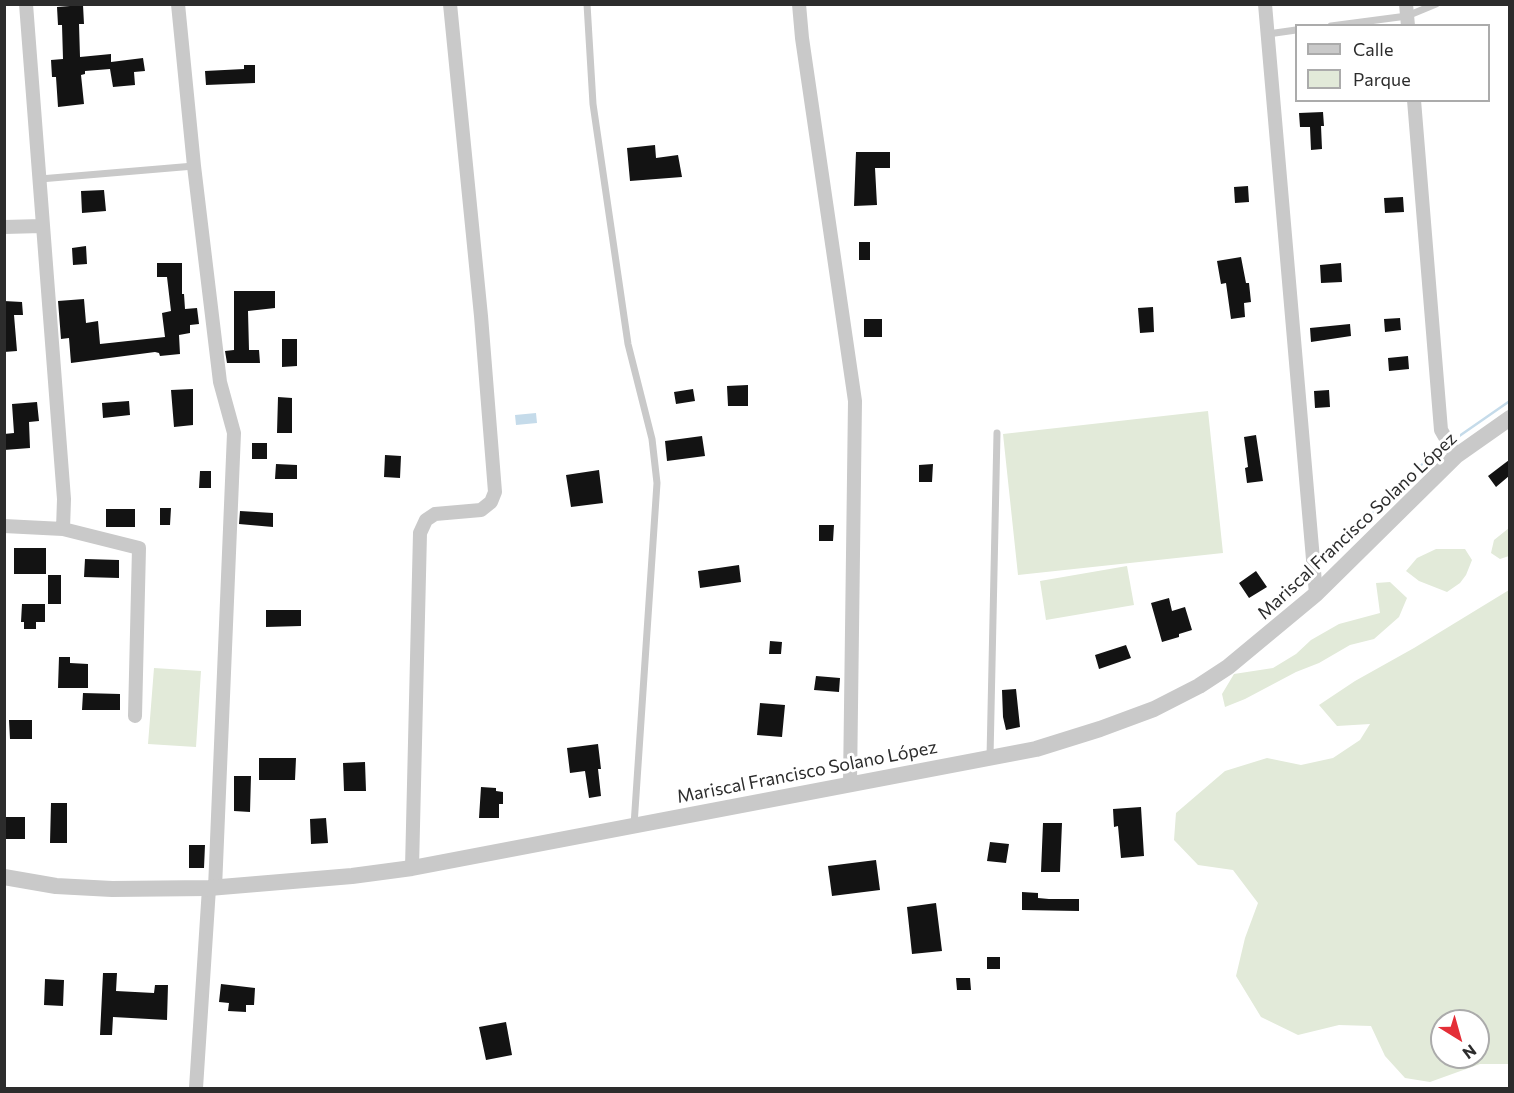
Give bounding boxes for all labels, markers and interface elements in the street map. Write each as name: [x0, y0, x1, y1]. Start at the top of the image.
legend: [1295, 24, 1490, 102]
text: Calle: [1353, 38, 1393, 60]
text: Parque: [1353, 68, 1411, 90]
street label: Mariscal Francisco Solano López: [1253, 428, 1461, 624]
street label: Mariscal Francisco Solano López: [675, 736, 939, 808]
north arrow: [1430, 1009, 1490, 1069]
text: N: [1459, 1041, 1480, 1063]

